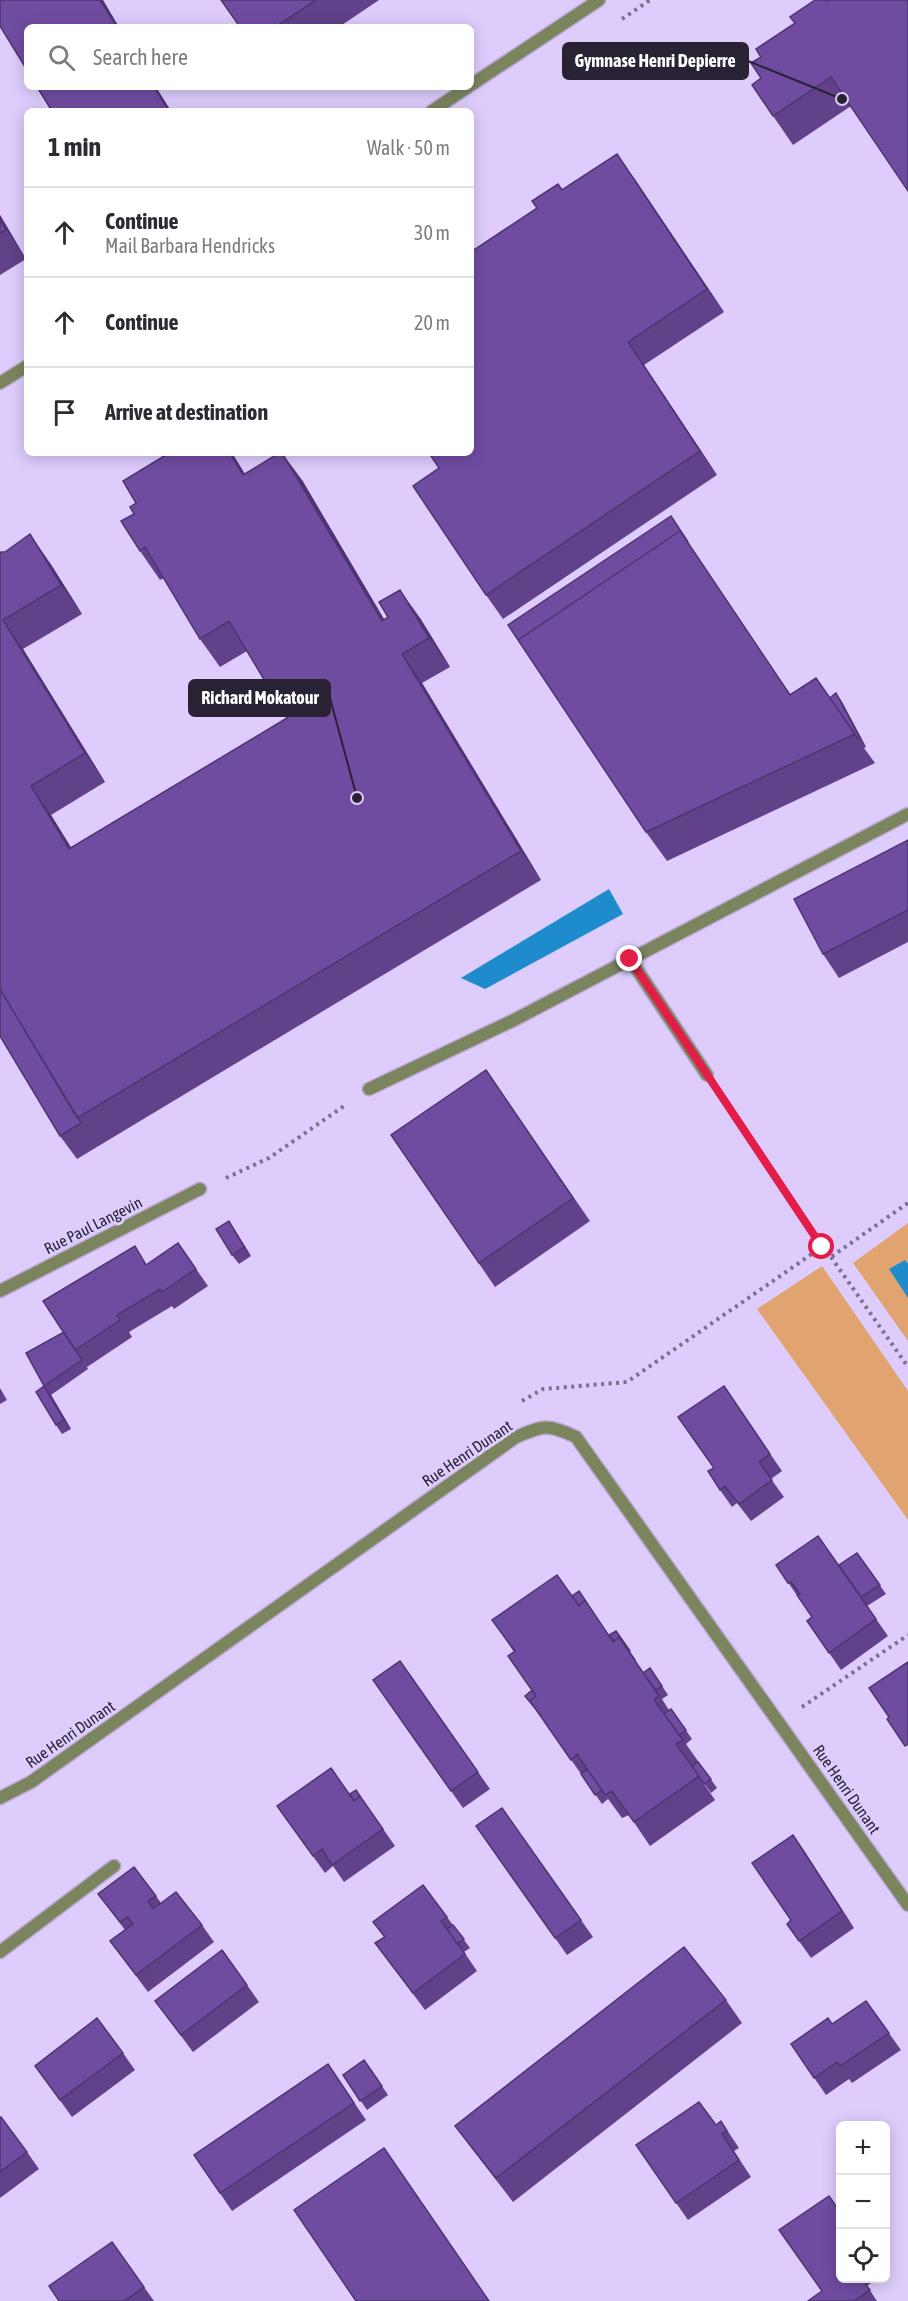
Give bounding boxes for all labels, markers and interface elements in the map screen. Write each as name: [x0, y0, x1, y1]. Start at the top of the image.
search box: [24, 24, 474, 90]
icon: search: [45, 41, 78, 74]
callout: Gymnase Henri Depierre: [563, 43, 748, 79]
text: Search here: [93, 44, 188, 70]
text: Gymnase Henri Depierre: [574, 50, 736, 71]
text: 1 min: [48, 132, 101, 162]
text: Walk · 50 m: [367, 136, 450, 159]
text: Continue: [105, 208, 179, 234]
icon: ahead: [48, 216, 81, 249]
text: 30 m: [414, 221, 450, 244]
text: Mail Barbara Hendricks: [105, 234, 275, 257]
icon: ahead: [48, 306, 81, 339]
text: Continue: [105, 309, 179, 335]
text: 20 m: [414, 311, 450, 334]
icon: arrive: [48, 396, 81, 429]
text: Arrive at destination: [105, 399, 268, 425]
callout: Richard Mokatour: [189, 680, 330, 716]
text: Richard Mokatour: [201, 687, 319, 708]
route end: [616, 945, 642, 971]
street label: Rue Paul Langevin: [41, 1193, 145, 1258]
route start: [808, 1233, 834, 1259]
street label: Rue Henri Dunant: [419, 1416, 516, 1490]
street label: Rue Henri Dunant: [22, 1696, 118, 1771]
street label: Rue Henri Dunant: [810, 1741, 885, 1837]
map controls: [836, 2121, 890, 2283]
button: +: [836, 2121, 890, 2175]
button: −: [836, 2175, 890, 2229]
button: locate: [836, 2229, 890, 2283]

